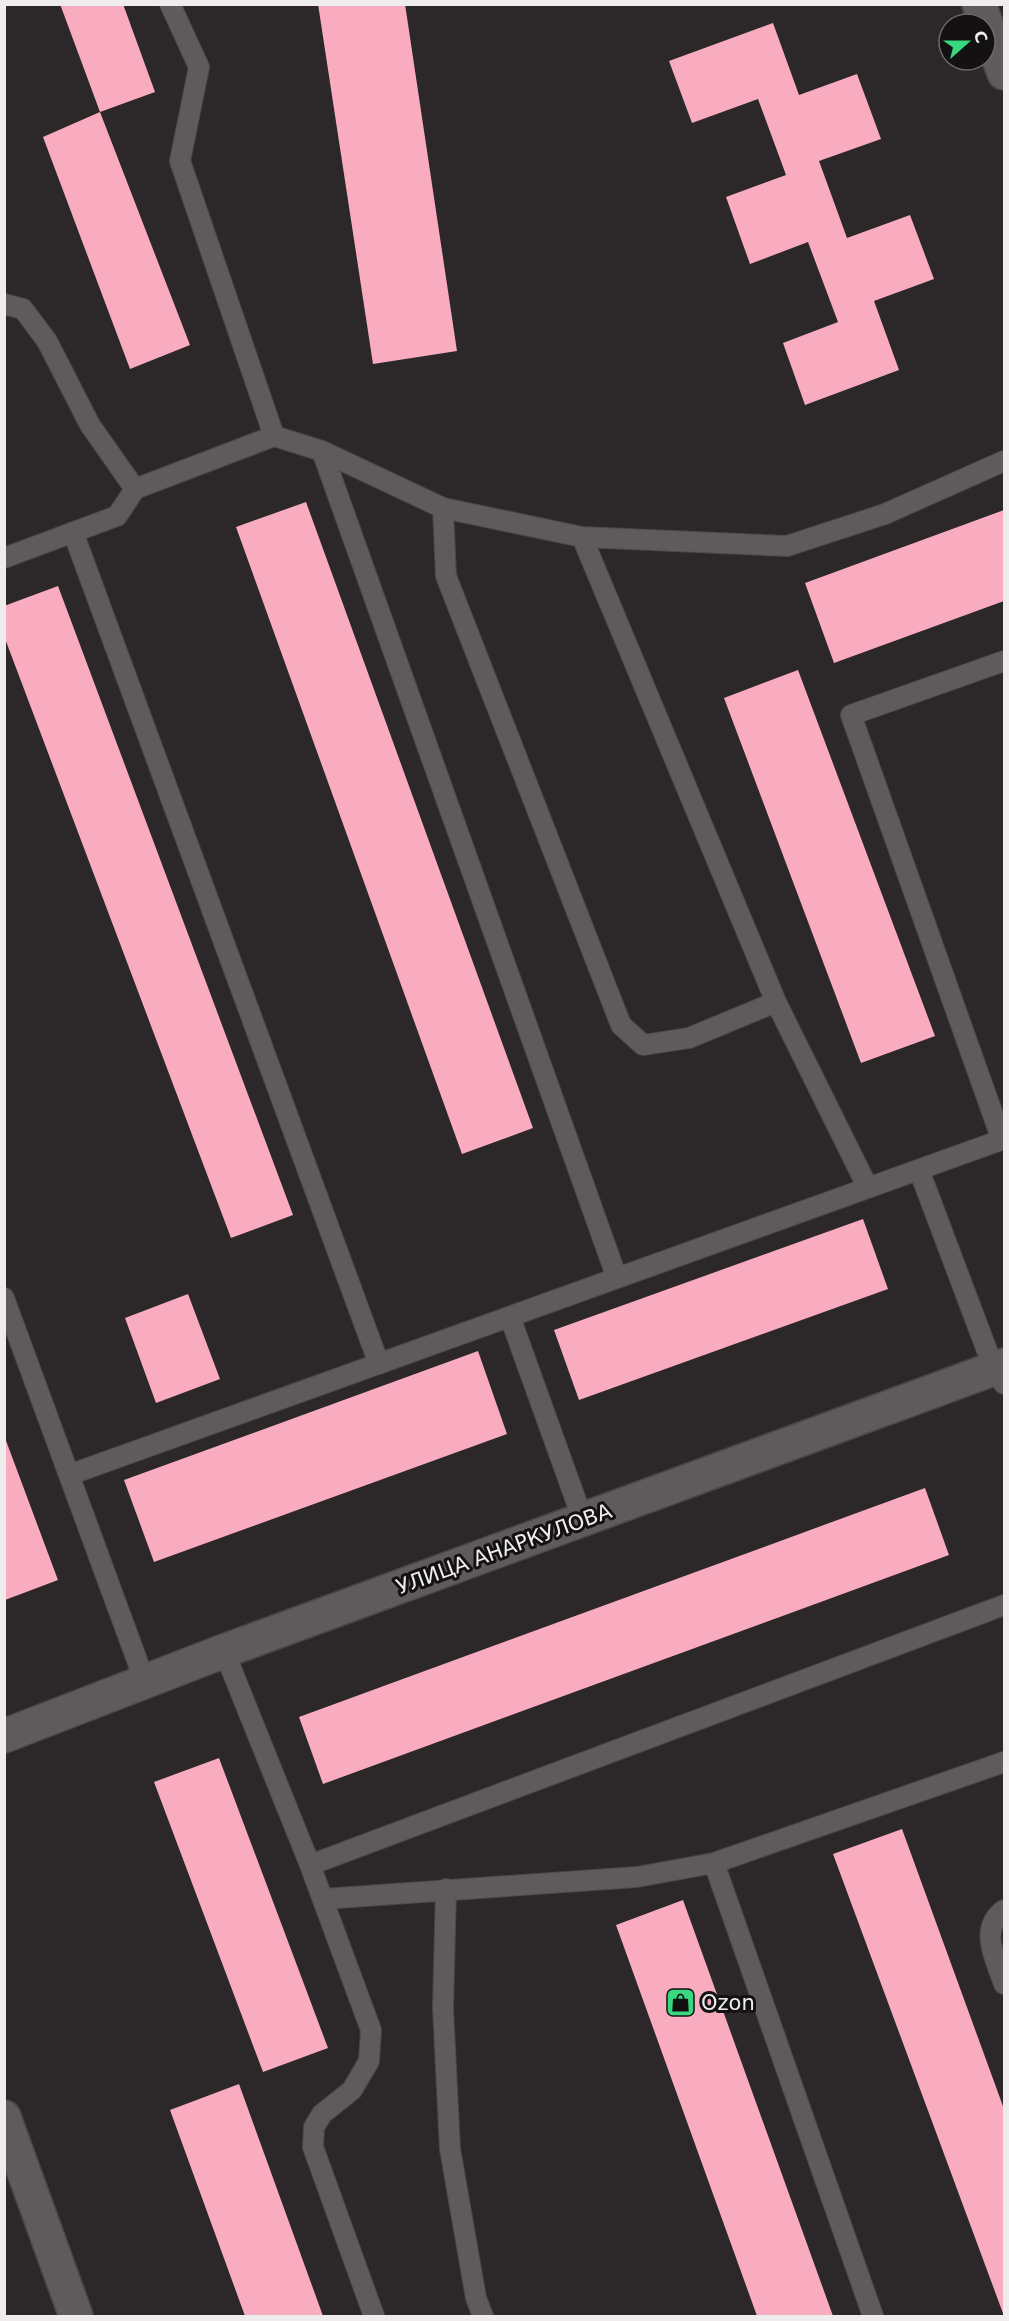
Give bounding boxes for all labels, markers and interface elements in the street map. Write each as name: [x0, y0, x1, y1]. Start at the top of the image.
north arrow: [937, 12, 997, 72]
text: С: [970, 28, 992, 46]
street label: УЛИЦА АНАРКУЛОВА: [393, 1499, 616, 1599]
shop icon: Ozon: [664, 1987, 696, 2019]
place label: Ozon: [701, 1991, 755, 2015]

